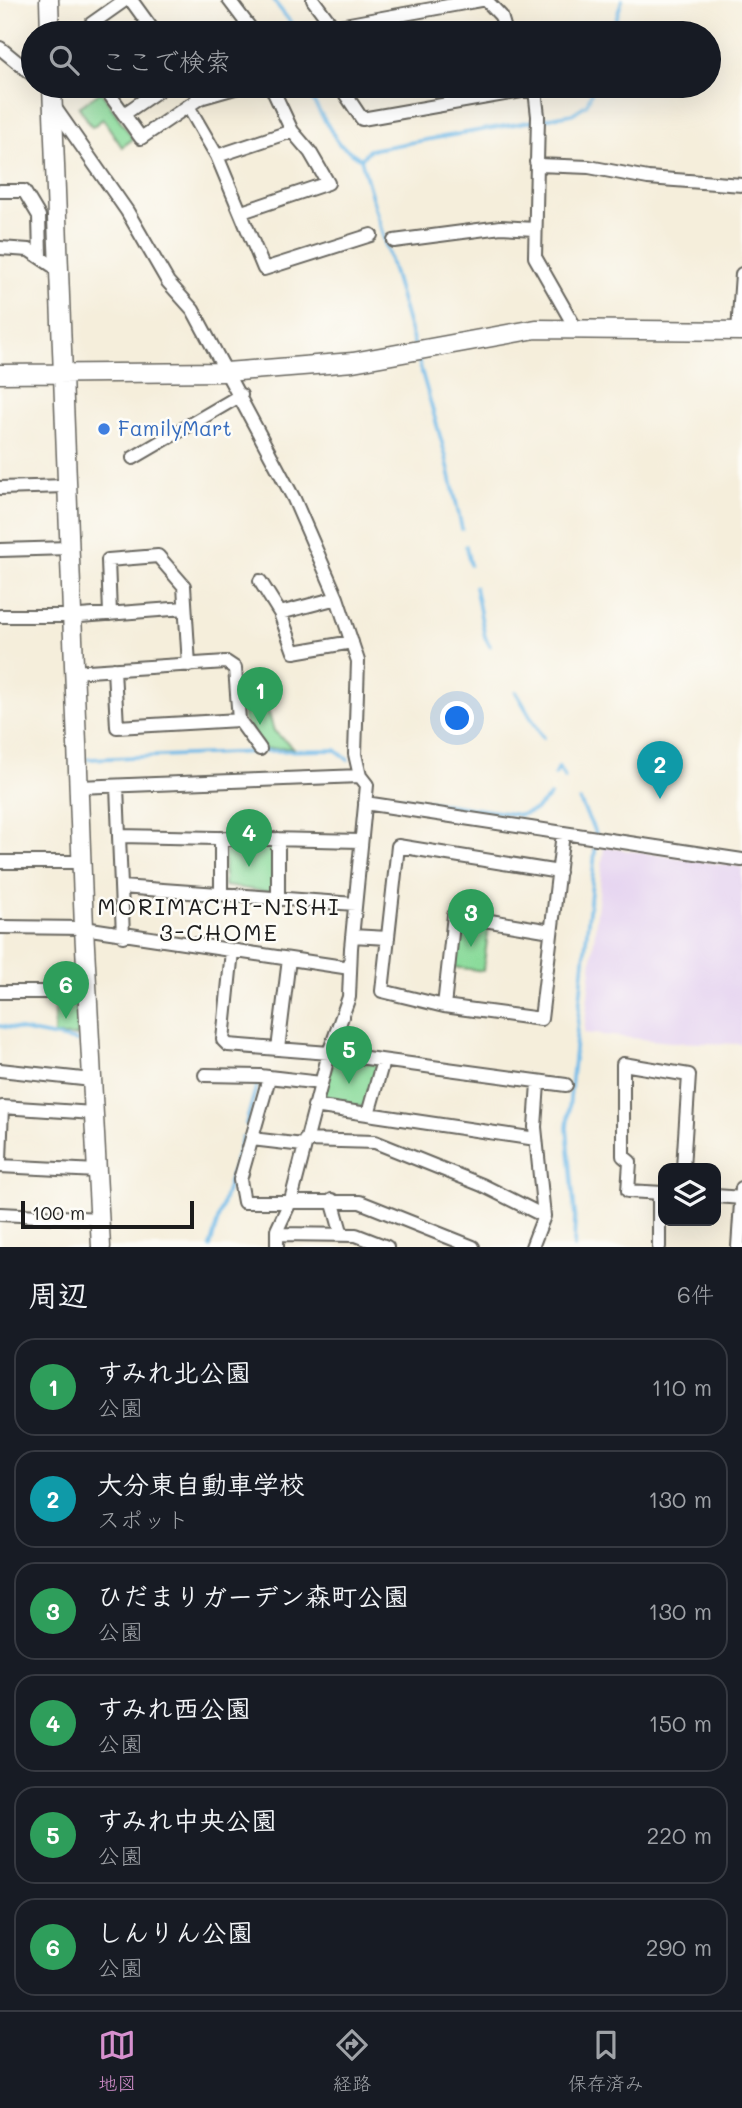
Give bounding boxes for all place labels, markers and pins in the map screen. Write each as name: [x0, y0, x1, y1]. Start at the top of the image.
place label: FamilyMart: [118, 414, 232, 441]
marker: FamilyMart: [96, 421, 112, 437]
pin: 1: [237, 667, 283, 725]
pin: 2: [637, 741, 683, 799]
pin: 4: [226, 809, 272, 867]
pin: 3: [448, 889, 494, 947]
pin: 6: [43, 961, 89, 1019]
pin: 5: [326, 1026, 372, 1084]

